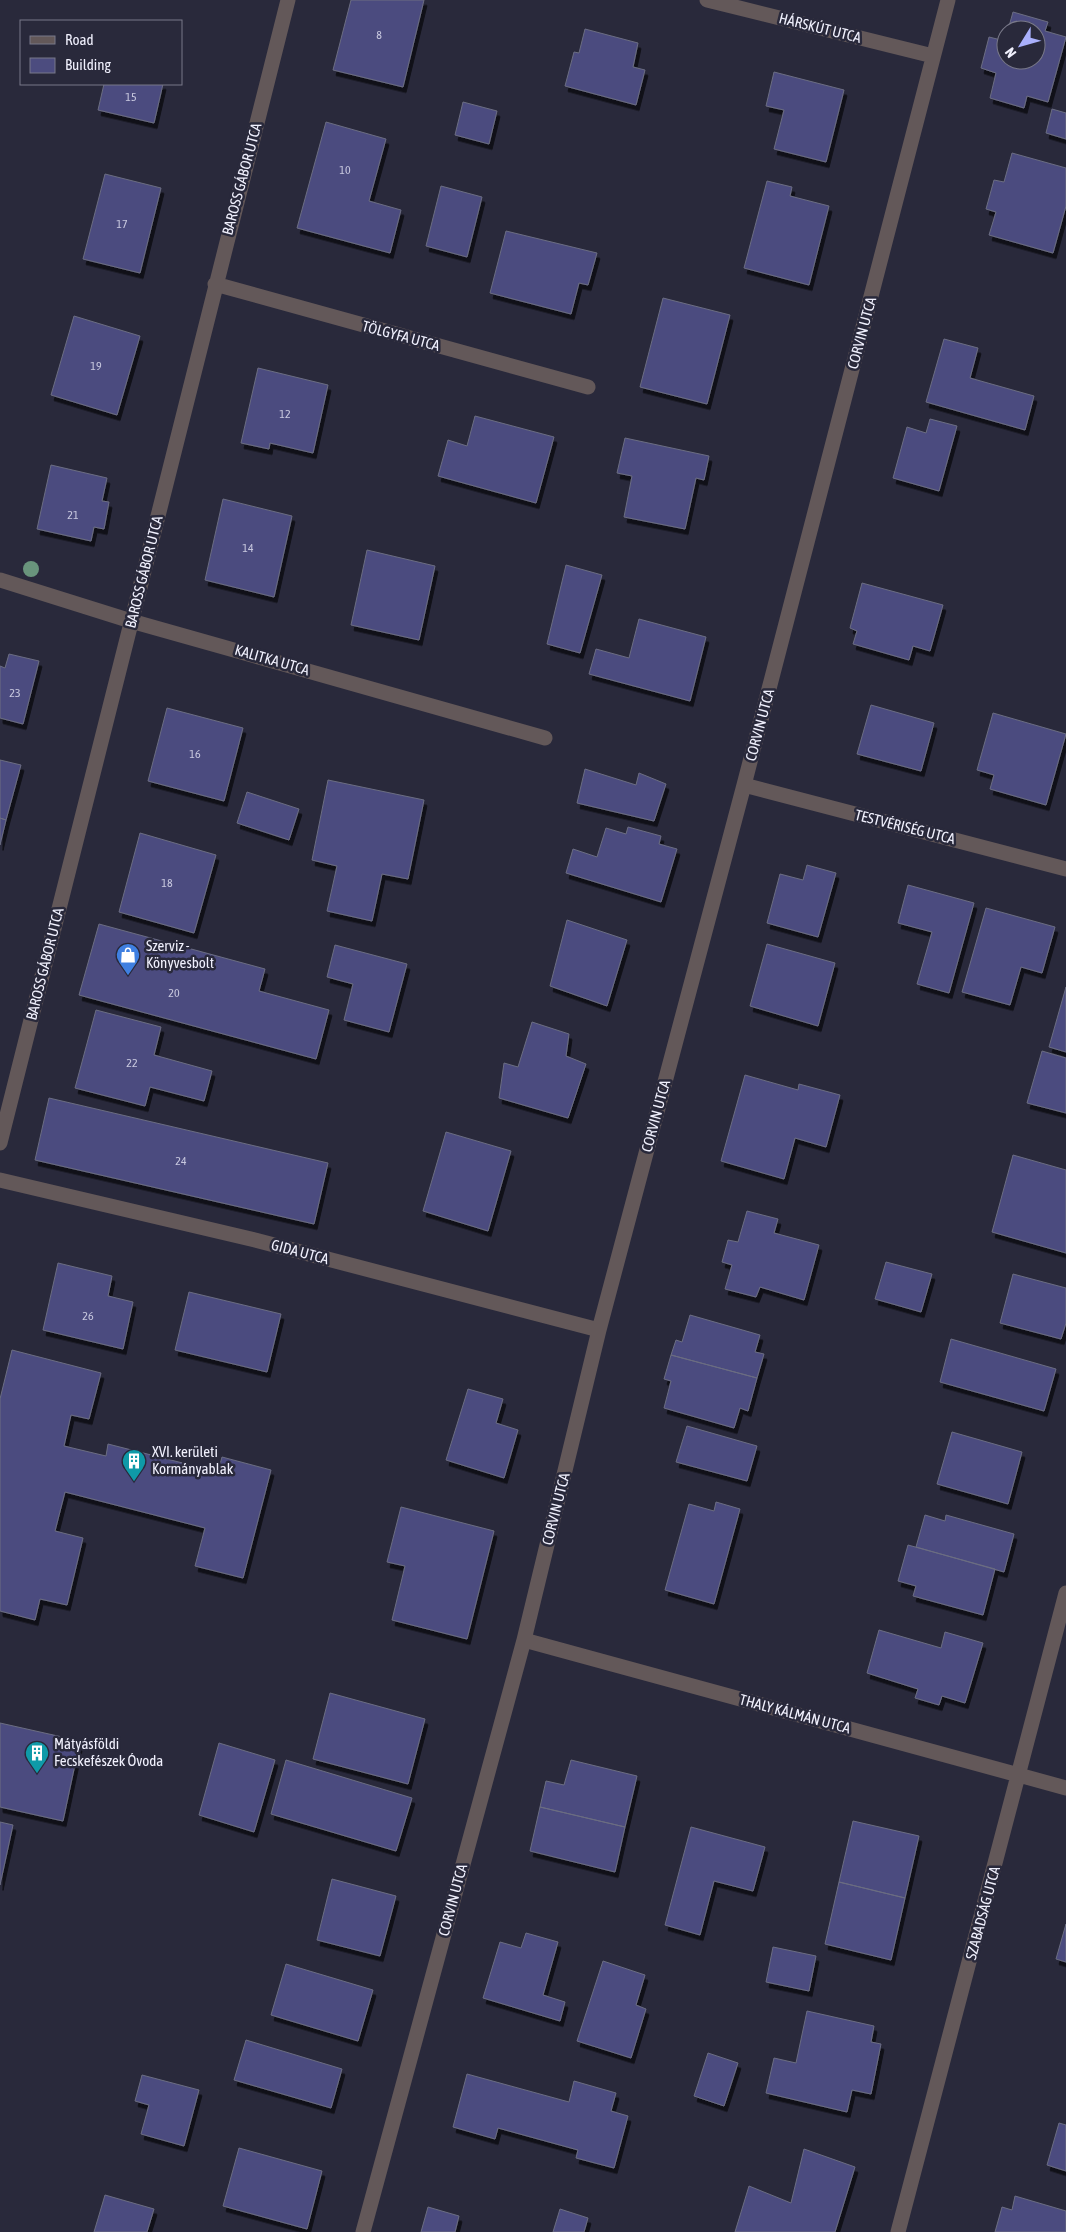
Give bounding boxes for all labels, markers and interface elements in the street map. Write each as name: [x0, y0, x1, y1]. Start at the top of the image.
street label: HÁRSKÚT UTCA: [777, 9, 864, 46]
legend: [20, 20, 182, 85]
north arrow: [996, 20, 1046, 70]
house number: 8: [376, 28, 382, 42]
text: Road: [65, 31, 94, 48]
text: N: [1002, 45, 1019, 61]
text: Building: [65, 56, 111, 73]
house number: 15: [125, 90, 137, 104]
street label: BAROSS GÁBOR UTCA: [218, 120, 265, 237]
house number: 10: [339, 163, 351, 177]
house number: 17: [116, 217, 128, 231]
street label: CORVIN UTCA: [844, 294, 879, 371]
street label: TÖLGYFA UTCA: [361, 317, 442, 354]
house number: 19: [90, 359, 102, 373]
house number: 12: [279, 407, 291, 421]
house number: 21: [67, 508, 79, 522]
street label: BAROSS GÁBOR UTCA: [121, 513, 166, 630]
house number: 14: [242, 541, 254, 555]
street label: KALITKA UTCA: [233, 641, 312, 678]
house number: 23: [9, 686, 21, 700]
street label: CORVIN UTCA: [742, 686, 777, 763]
house number: 16: [189, 747, 201, 761]
street label: TESTVÉRISÉG UTCA: [853, 806, 958, 847]
house number: 18: [161, 876, 173, 890]
street label: BAROSS GÁBOR UTCA: [22, 905, 67, 1022]
place label: Szerviz - Könyvesbolt: [146, 937, 214, 971]
shop icon: Szerviz - Könyvesbolt: [115, 942, 141, 976]
house number: 20: [168, 986, 180, 1000]
house number: 22: [126, 1056, 138, 1070]
street label: CORVIN UTCA: [638, 1077, 673, 1154]
house number: 24: [175, 1154, 187, 1168]
street label: GIDA UTCA: [270, 1236, 331, 1268]
house number: 26: [82, 1309, 94, 1323]
place label: XVI. kerületi Kormányablak: [152, 1443, 234, 1477]
building icon: XVI. kerületi Kormányablak: [121, 1448, 147, 1482]
street label: CORVIN UTCA: [538, 1470, 573, 1547]
street label: THALY KÁLMÁN UTCA: [738, 1691, 853, 1737]
place label: Mátyásföldi Fecskefészek Óvoda: [54, 1735, 163, 1769]
building icon: Mátyásföldi Fecskefészek Óvoda: [24, 1740, 50, 1774]
street label: CORVIN UTCA: [435, 1861, 470, 1938]
street label: SZABADSÁG UTCA: [962, 1864, 1003, 1962]

